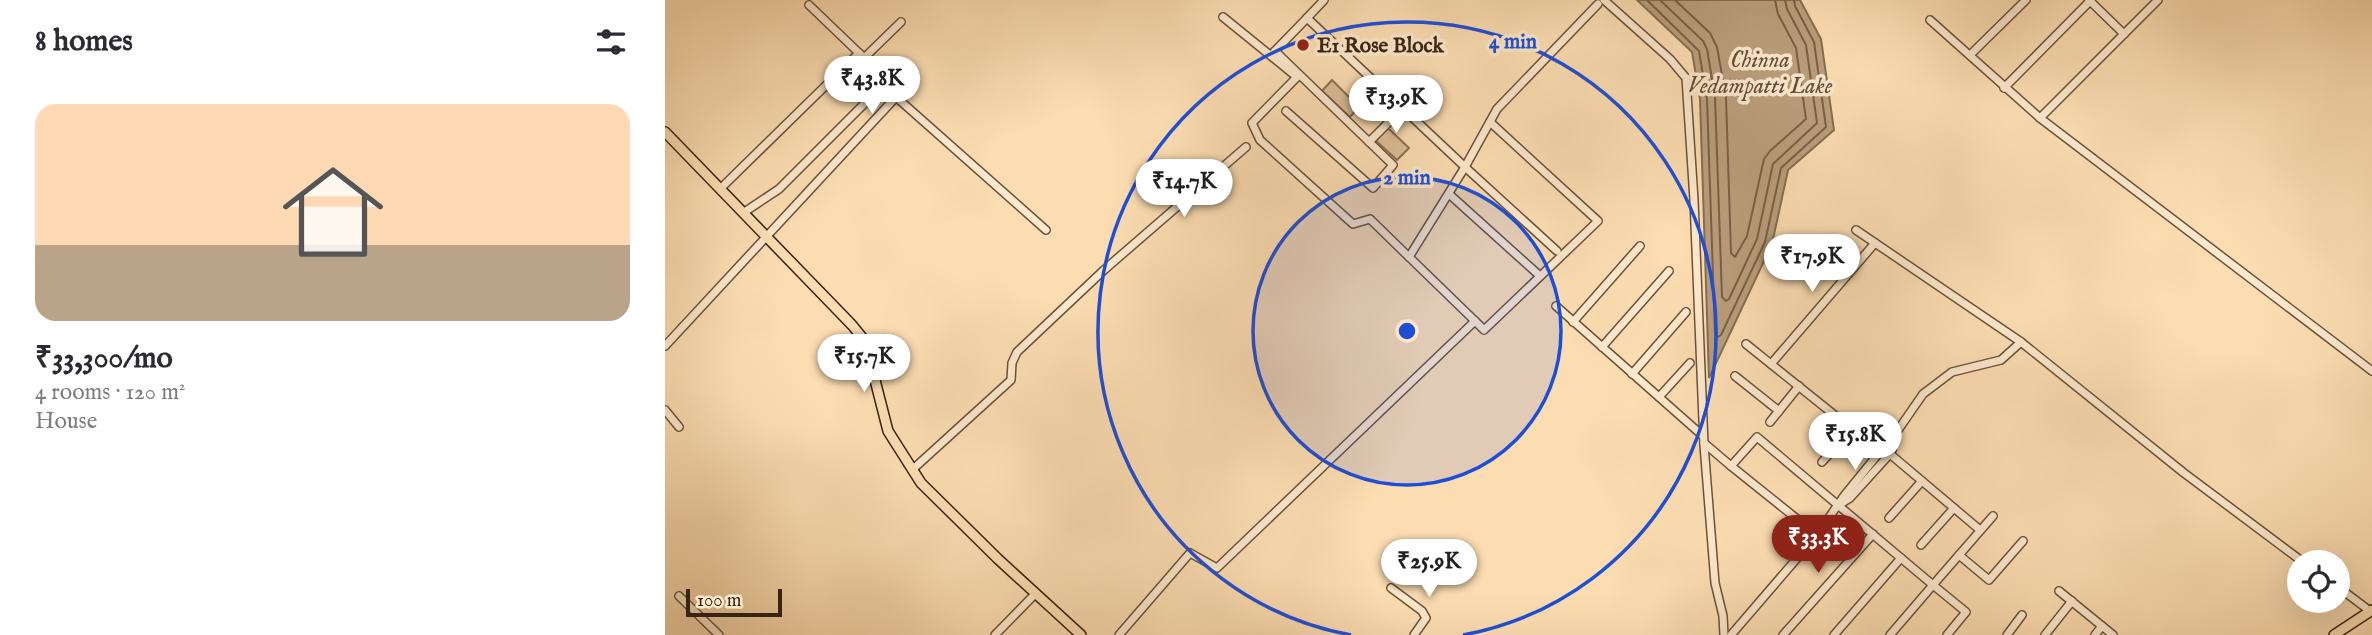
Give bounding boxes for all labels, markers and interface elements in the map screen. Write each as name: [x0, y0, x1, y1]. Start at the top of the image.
text: 8 homes: [35, 23, 133, 61]
icon: filters: [592, 23, 630, 61]
text: 4 min: [1489, 29, 1537, 56]
place label: E1 Rose Block: [1317, 33, 1445, 60]
marker: E1 Rose Block: [1295, 37, 1311, 53]
water label: Chinna Vedampatti Lake: [1688, 46, 1833, 101]
pin: ₹43.8K: [815, 57, 929, 116]
text: ₹43.8K: [840, 64, 904, 93]
pin: ₹13.9K: [1339, 76, 1453, 135]
text: ₹13.9K: [1365, 83, 1427, 112]
icon: home: [270, 149, 396, 275]
pin: ₹14.7K: [1127, 160, 1241, 219]
text: 2 min: [1383, 165, 1431, 192]
text: ₹14.7K: [1152, 167, 1216, 196]
pin: ₹17.9K: [1755, 234, 1869, 294]
text: ₹17.9K: [1780, 242, 1844, 271]
centre of rings: [1395, 319, 1419, 343]
pin: ₹15.7K: [807, 334, 921, 394]
text: ₹33,300/mo: [35, 340, 173, 378]
text: ₹15.7K: [833, 342, 895, 371]
text: 4 rooms · 120 m²: [35, 378, 185, 407]
text: House: [35, 407, 97, 436]
pin: ₹15.8K: [1798, 412, 1912, 472]
text: ₹15.8K: [1825, 420, 1885, 449]
pin: ₹33.3K: [1761, 516, 1875, 575]
text: ₹33.3K: [1788, 523, 1848, 552]
pin: ₹25.9K: [1372, 540, 1486, 599]
text: ₹25.9K: [1397, 547, 1461, 576]
map controls: [2287, 550, 2350, 613]
button: locate: [2287, 550, 2350, 613]
scale bar: [686, 586, 782, 618]
text: 100 m: [697, 589, 741, 613]

